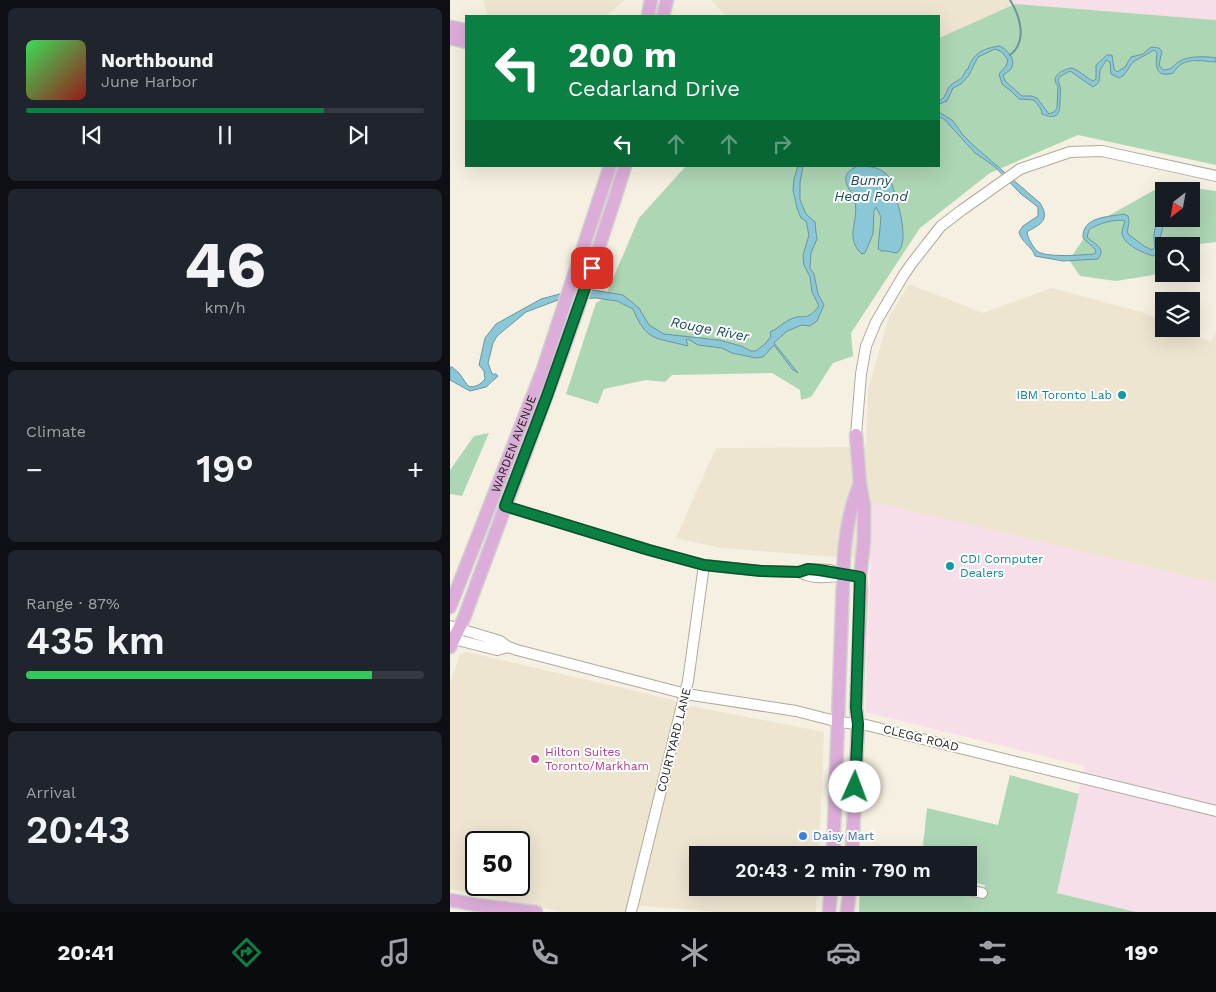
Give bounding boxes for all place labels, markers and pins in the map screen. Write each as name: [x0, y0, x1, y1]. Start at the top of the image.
pin: [571, 247, 613, 289]
place label: IBM Toronto Lab: [1016, 388, 1112, 402]
marker: IBM Toronto Lab: [1116, 389, 1128, 401]
place label: CDI Computer Dealers: [960, 552, 1043, 580]
marker: CDI Computer Dealers: [944, 560, 956, 572]
place label: Hilton Suites Toronto/Markham: [545, 745, 649, 773]
marker: Hilton Suites Toronto/Markham: [529, 753, 541, 765]
place label: Daisy Mart: [813, 829, 874, 843]
marker: Daisy Mart: [797, 830, 809, 842]

